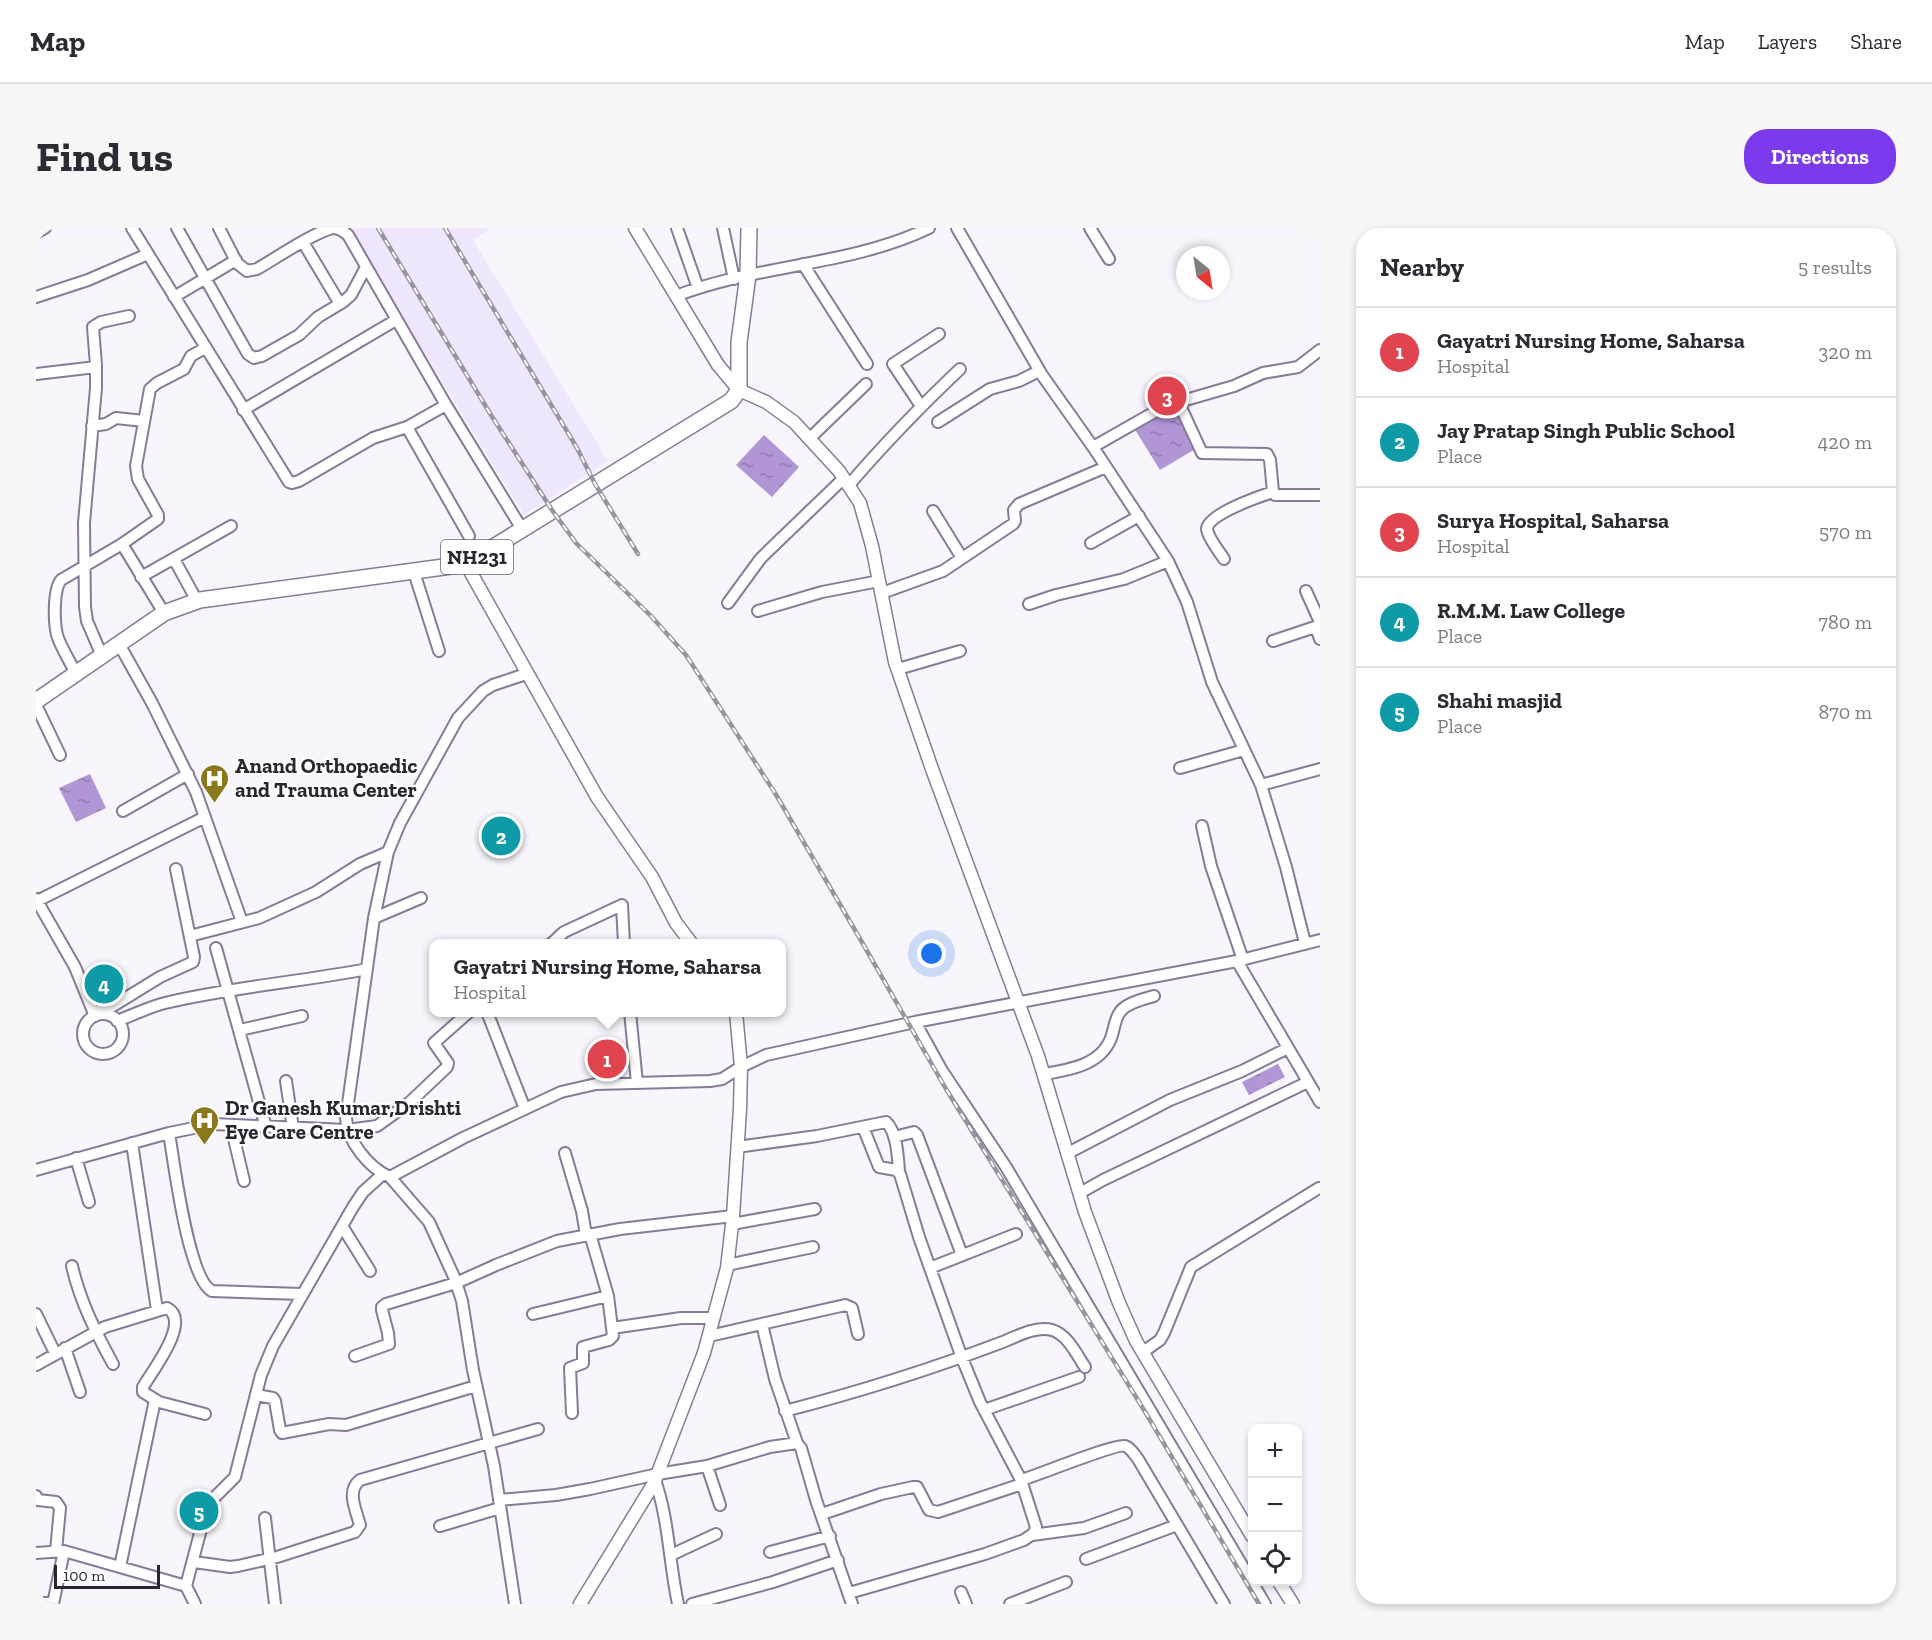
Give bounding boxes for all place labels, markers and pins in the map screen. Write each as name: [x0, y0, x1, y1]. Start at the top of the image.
pin: 3: [1148, 374, 1186, 418]
place label: Anand Orthopaedic and Trauma Center: [235, 753, 418, 802]
hospital icon: Anand Orthopaedic and Trauma Center: [198, 762, 230, 804]
pin: 2: [482, 814, 520, 858]
pin: 4: [84, 962, 124, 1006]
pin: 1: [588, 1036, 626, 1082]
place label: Dr Ganesh Kumar,Drishti Eye Care Centre: [225, 1095, 461, 1144]
hospital icon: Dr Ganesh Kumar,Drishti Eye Care Centre: [188, 1104, 220, 1146]
pin: 5: [180, 1488, 218, 1534]

